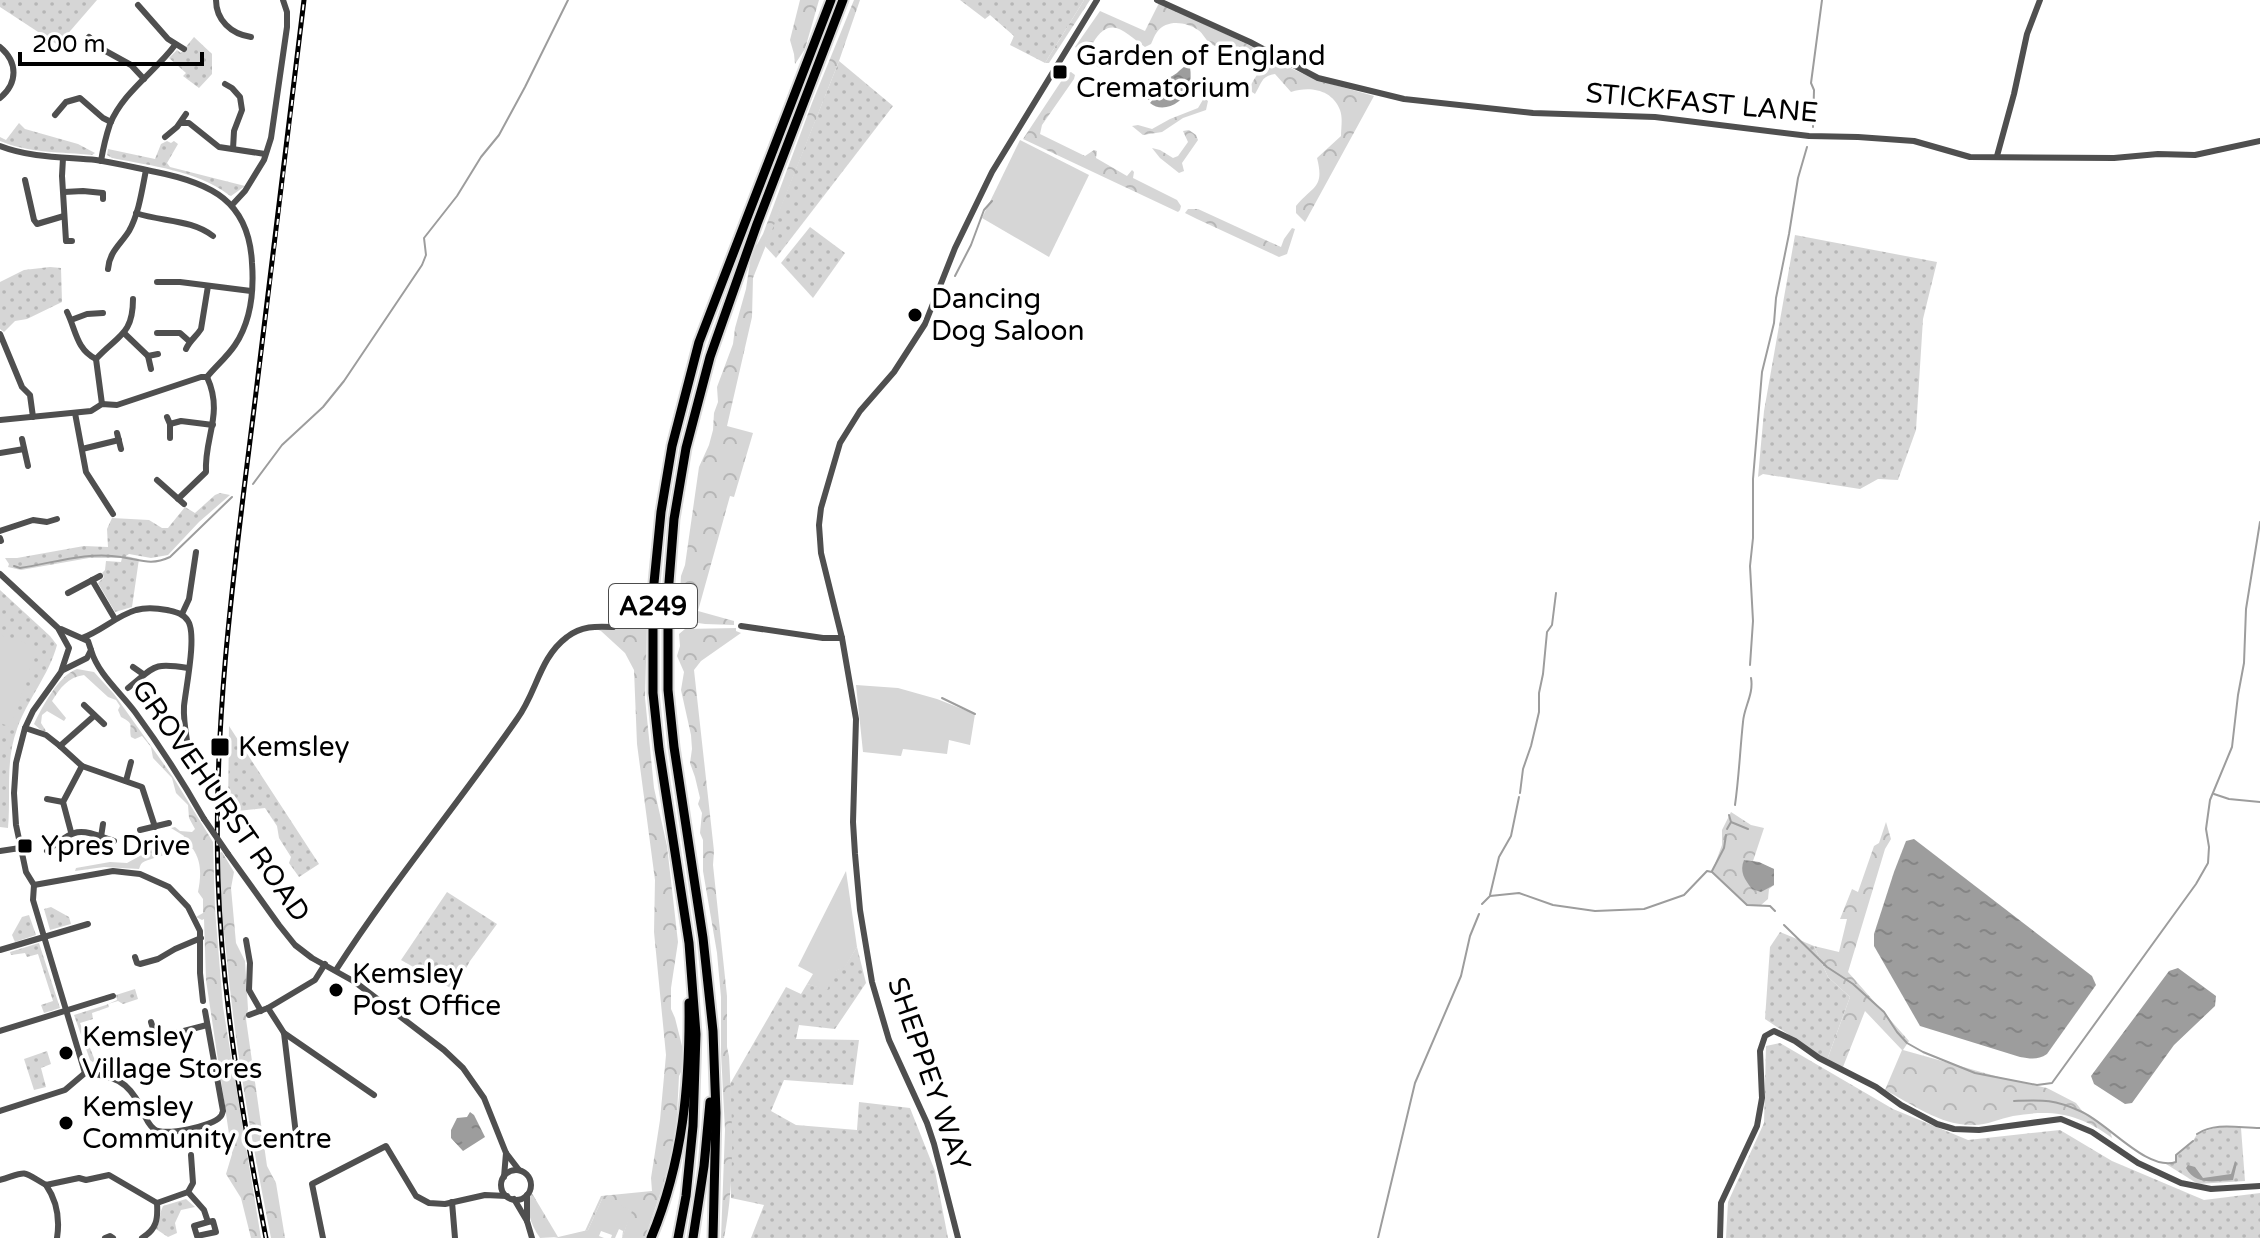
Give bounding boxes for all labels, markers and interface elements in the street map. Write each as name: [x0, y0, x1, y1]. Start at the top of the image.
scale bar: [20, 16, 202, 66]
text: 200 m: [32, 30, 106, 59]
place label: Garden of England Crematorium: [1076, 39, 1326, 105]
marker: Garden of England Crematorium: [1051, 63, 1069, 81]
street label: STICKFAST LANE: [1584, 76, 1820, 130]
place label: Dancing Dog Saloon: [931, 282, 1085, 348]
marker: Dancing Dog Saloon: [906, 306, 924, 324]
road number: A249: [609, 584, 697, 628]
street label: GROVEHURST ROAD: [125, 673, 317, 929]
place label: Kemsley: [238, 730, 349, 764]
marker: Kemsley: [209, 736, 231, 758]
place label: Ypres Drive: [41, 829, 190, 863]
marker: Ypres Drive: [16, 837, 34, 855]
place label: Kemsley Post Office: [352, 957, 501, 1023]
street label: SHEPPEY WAY: [880, 973, 978, 1175]
marker: Kemsley Post Office: [327, 981, 345, 999]
place label: Kemsley Village Stores: [82, 1020, 262, 1086]
marker: Kemsley Village Stores: [57, 1044, 75, 1062]
place label: Kemsley Community Centre: [82, 1090, 332, 1156]
marker: Kemsley Community Centre: [57, 1114, 75, 1132]

